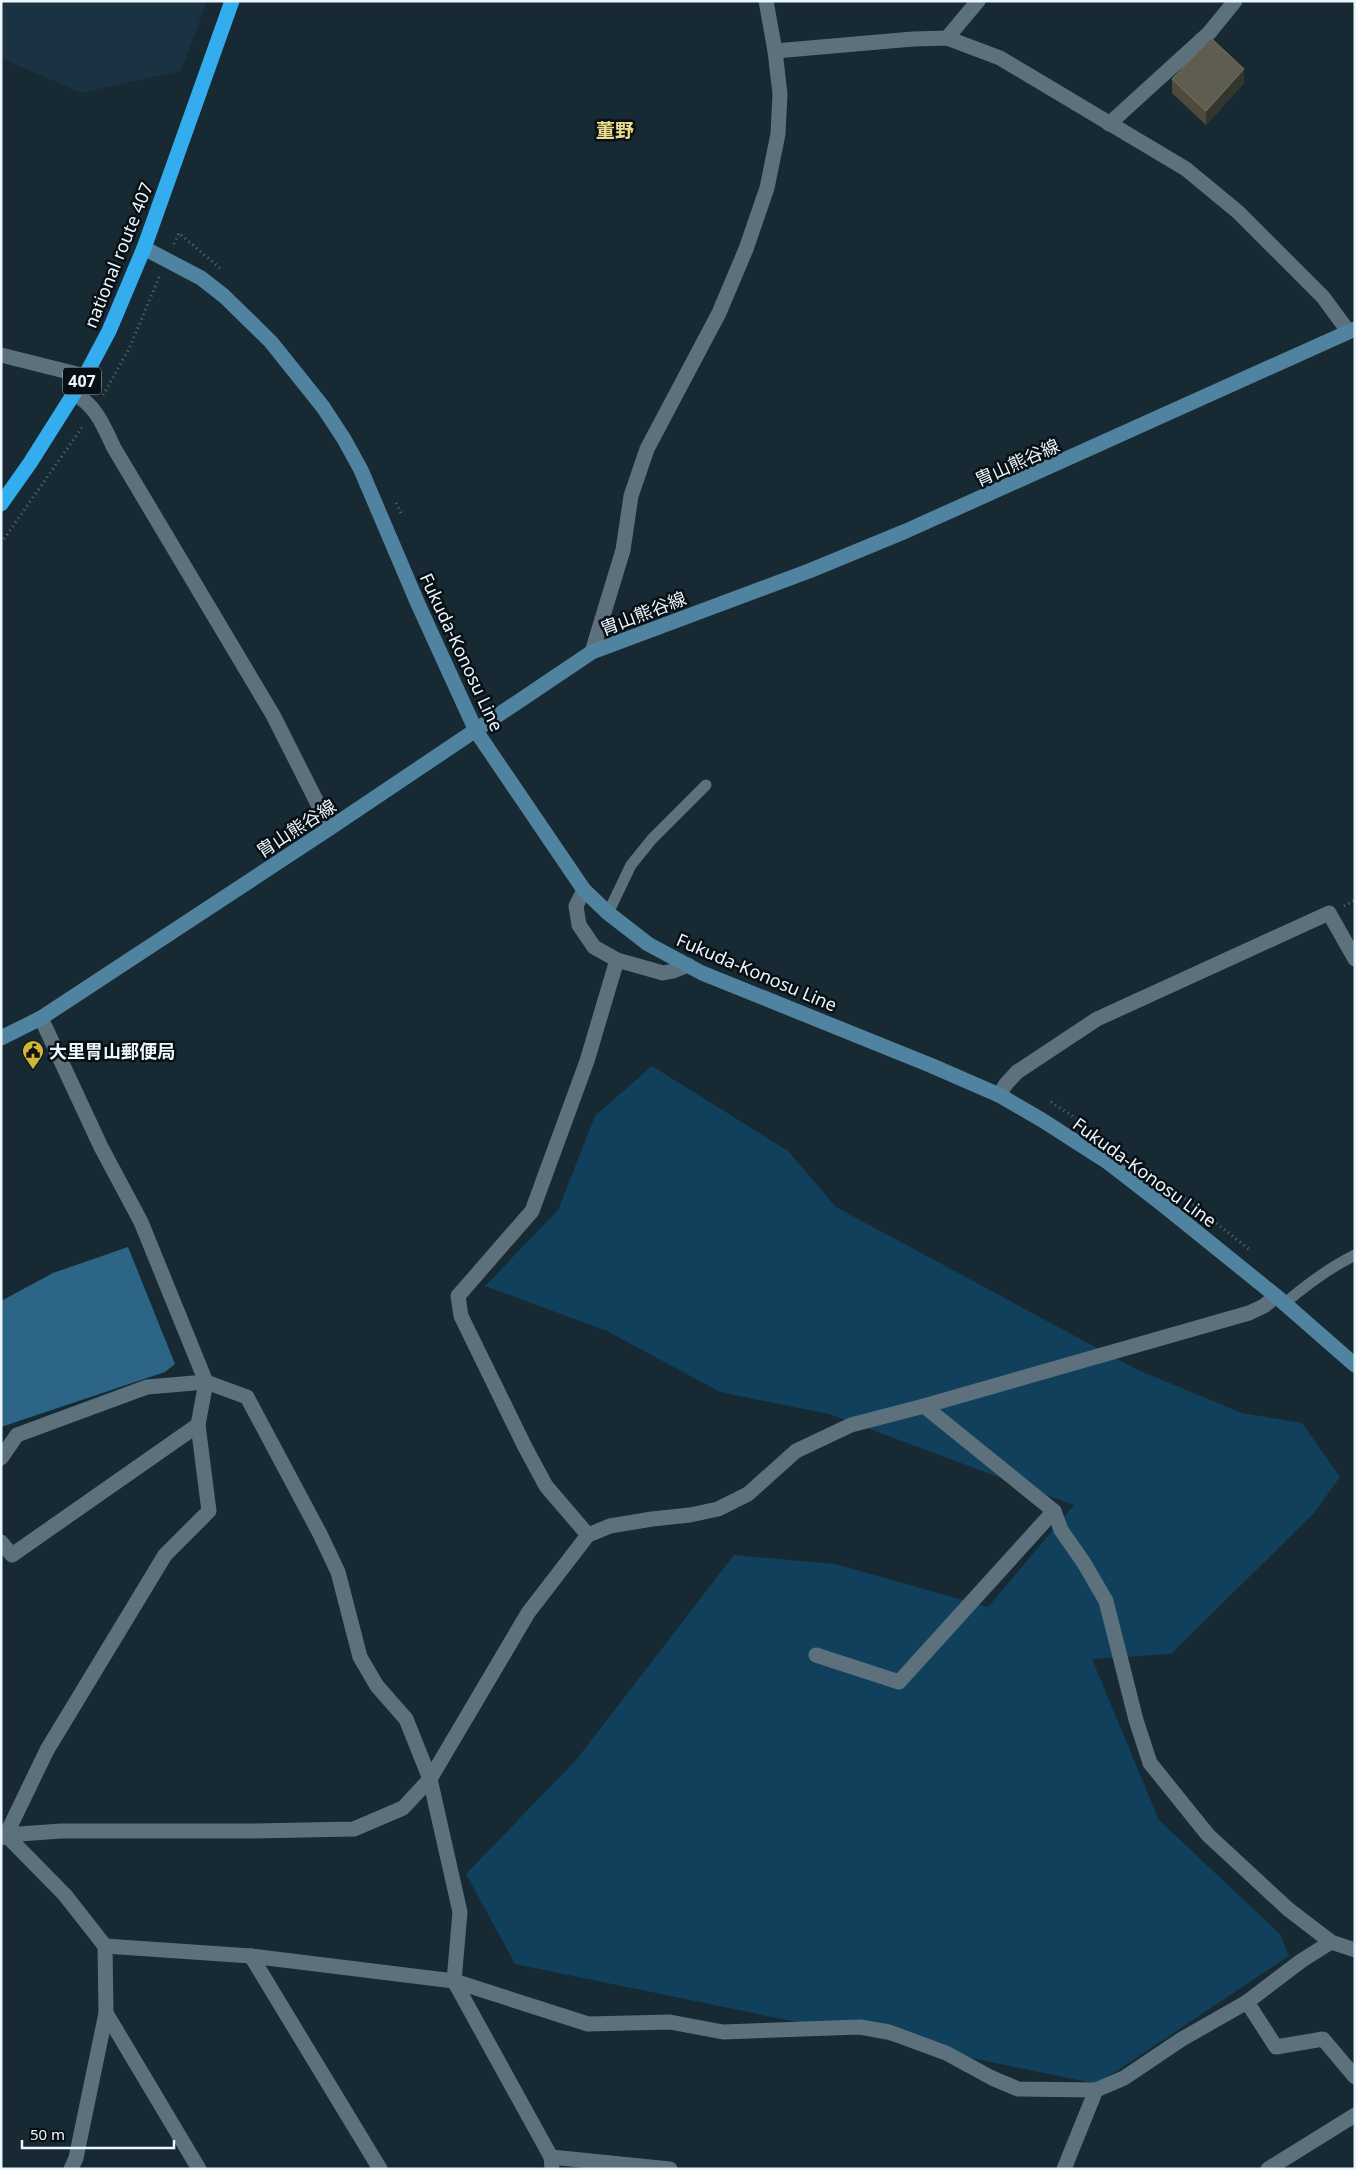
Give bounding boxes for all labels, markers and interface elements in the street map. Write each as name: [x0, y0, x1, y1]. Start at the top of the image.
district label: 董野: [596, 117, 634, 143]
street label: national route 407: [78, 179, 158, 331]
road number: 407: [63, 368, 101, 394]
street label: 胄山熊谷線: [971, 433, 1063, 491]
street label: Fukuda-Konosu Line: [415, 569, 509, 735]
street label: 胄山熊谷線: [597, 586, 689, 640]
street label: 胄山熊谷線: [252, 793, 340, 863]
street label: Fukuda-Konosu Line: [673, 927, 841, 1017]
public building icon: 大里冑山郵便局: [21, 1039, 45, 1070]
place label: 大里冑山郵便局: [49, 1039, 175, 1063]
street label: Fukuda-Konosu Line: [1068, 1112, 1222, 1232]
scale bar: [22, 2118, 175, 2150]
text: 50 m: [30, 2124, 65, 2144]

